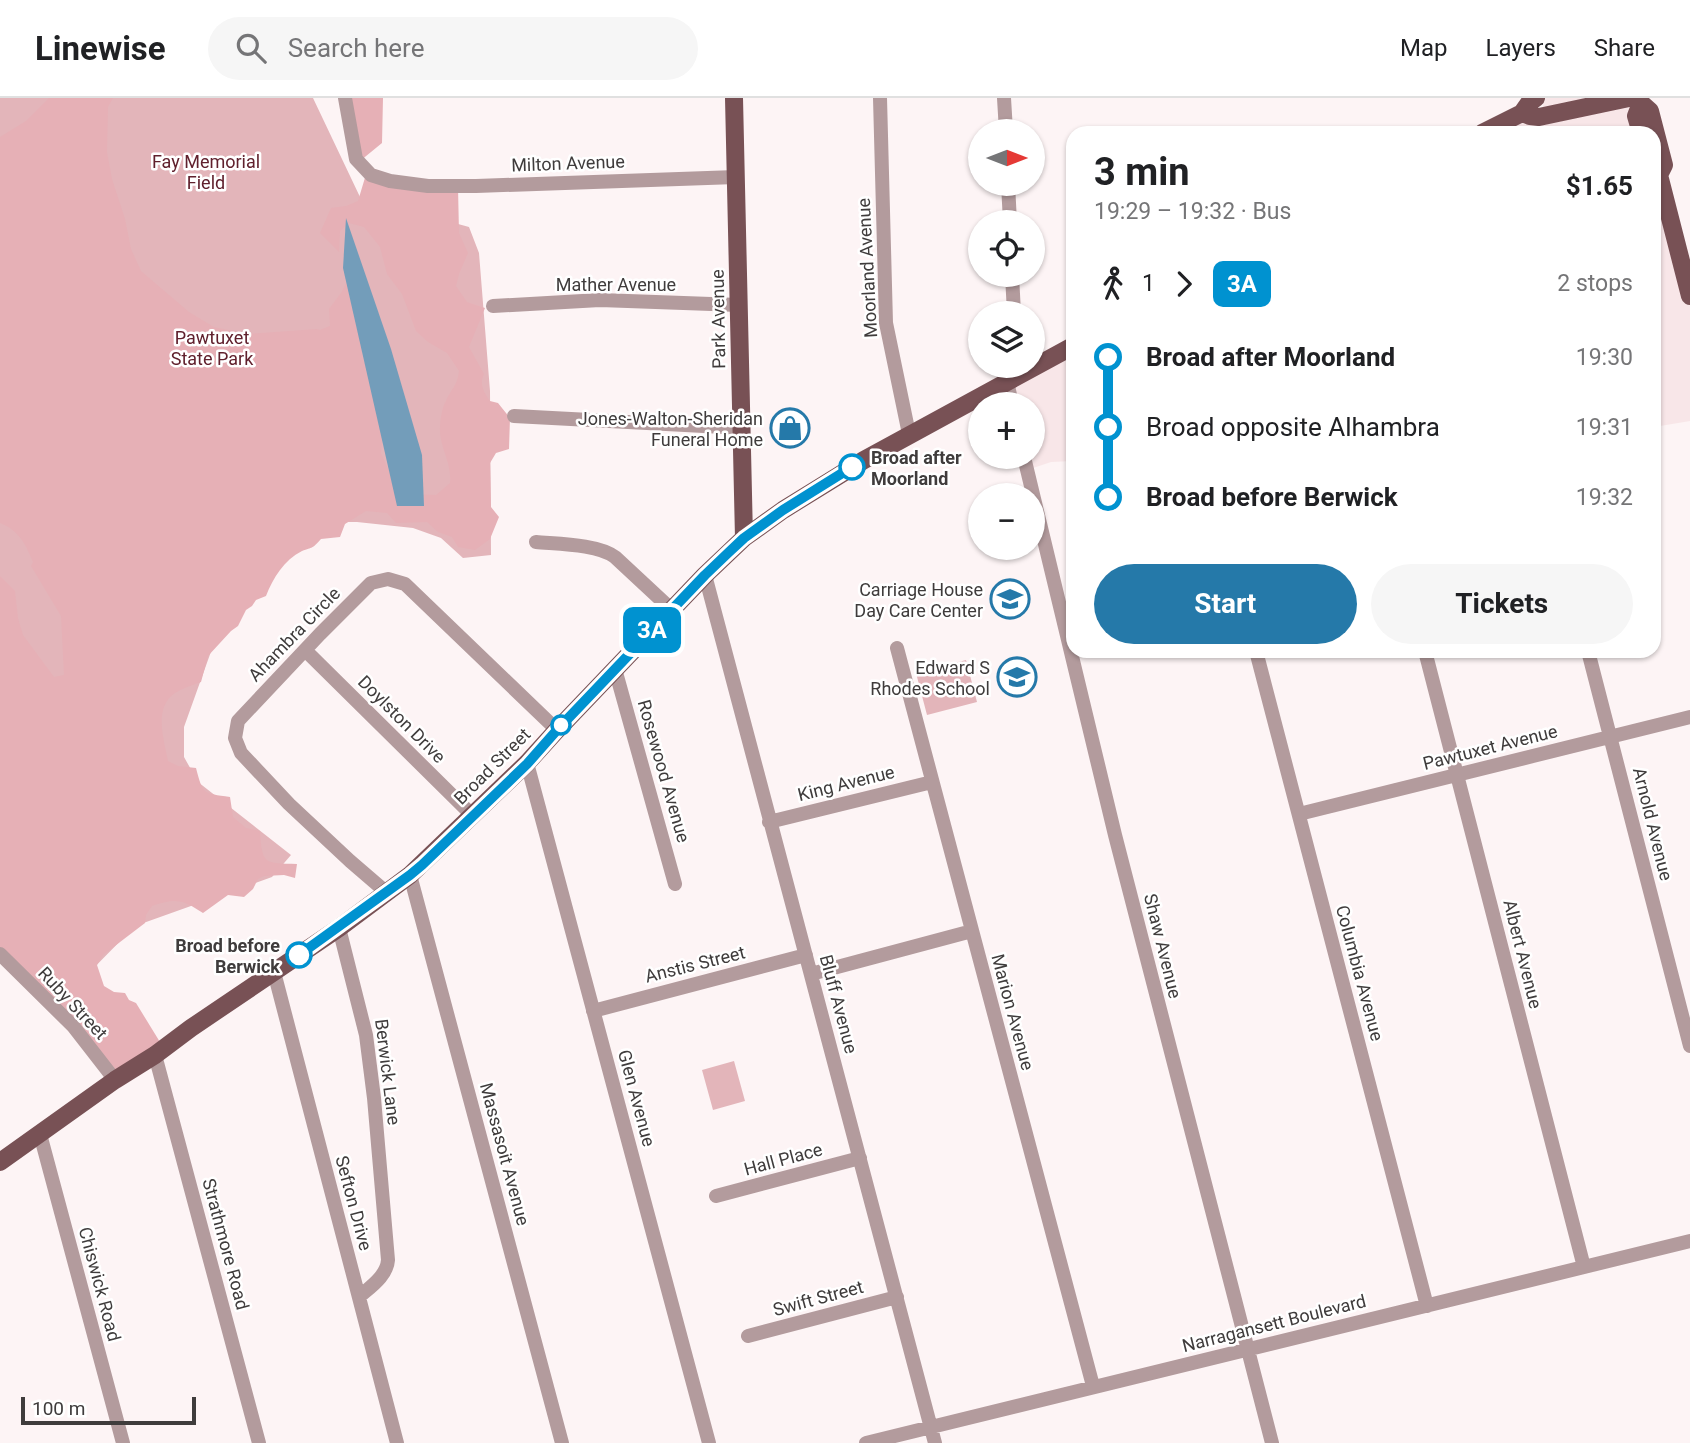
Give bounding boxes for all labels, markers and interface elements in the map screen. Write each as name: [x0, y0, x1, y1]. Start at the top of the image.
search box: [208, 17, 698, 80]
text: Linewise: [35, 29, 166, 68]
icon: search: [232, 29, 270, 67]
text: Search here: [288, 33, 424, 63]
text: Map: [1400, 34, 1448, 62]
text: Layers: [1486, 34, 1556, 62]
text: Share: [1594, 34, 1655, 62]
north arrow: [968, 119, 1045, 196]
map controls: [968, 119, 1045, 560]
text: 3 min: [1094, 150, 1190, 194]
park label: Fay Memorial Field: [152, 151, 260, 193]
street label: Milton Avenue: [511, 151, 625, 175]
text: $1.65: [1566, 171, 1633, 201]
street label: Moorland Avenue: [853, 198, 881, 338]
text: 19:29 – 19:32 · Bus: [1094, 198, 1291, 225]
button: locate: [968, 210, 1045, 287]
icon: walk: [1094, 265, 1132, 303]
icon: forward: [1165, 265, 1203, 303]
street label: Park Avenue: [707, 269, 729, 369]
text: 1: [1142, 270, 1155, 297]
text: 3A: [1227, 270, 1257, 298]
text: 2 stops: [1557, 270, 1633, 297]
street label: Mather Avenue: [556, 274, 676, 295]
button: layers: [968, 301, 1045, 378]
park label: Pawtuxet State Park: [171, 327, 254, 369]
text: Broad after Moorland: [1146, 342, 1395, 372]
text: 19:30: [1576, 344, 1633, 371]
button: +: [968, 392, 1045, 469]
shop icon: Jones-Walton-Sheridan Funeral Home: [769, 407, 811, 449]
place label: Jones-Walton-Sheridan Funeral Home: [578, 408, 763, 450]
text: Broad opposite Alhambra: [1146, 412, 1440, 442]
text: 19:31: [1576, 414, 1633, 441]
place label: Broad after Moorland: [871, 447, 962, 489]
marker: Broad after Moorland: [839, 454, 865, 480]
text: Broad before Berwick: [1146, 482, 1398, 512]
button: −: [968, 483, 1045, 560]
text: 19:32: [1576, 484, 1633, 511]
button: Start: [1094, 564, 1357, 644]
button: Tickets: [1371, 564, 1633, 644]
school or university icon: Carriage House Day Care Center: [989, 578, 1031, 620]
place label: Carriage House Day Care Center: [854, 579, 983, 621]
street label: Ahambra Circle: [244, 583, 344, 685]
line badge: 3A: [620, 607, 684, 653]
text: 3A: [637, 616, 667, 644]
school or university icon: Edward S Rhodes School: [996, 656, 1038, 698]
place label: Edward S Rhodes School: [870, 657, 990, 699]
street label: Doylston Drive: [354, 671, 450, 767]
street label: Rosewood Avenue: [634, 697, 694, 845]
unlabelled marker: [551, 715, 571, 735]
street label: Pawtuxet Avenue: [1421, 720, 1559, 774]
street label: Broad Street: [449, 723, 535, 809]
street label: King Avenue: [795, 761, 897, 805]
street label: Arnold Avenue: [1629, 765, 1677, 883]
street label: Shaw Avenue: [1140, 891, 1186, 1001]
street label: Albert Avenue: [1499, 897, 1547, 1011]
street label: Columbia Avenue: [1332, 903, 1388, 1043]
place label: Broad before Berwick: [175, 935, 280, 977]
street label: Anstis Street: [643, 941, 747, 987]
marker: Broad before Berwick: [286, 942, 312, 968]
street label: Bluff Avenue: [816, 952, 862, 1056]
street label: Marion Avenue: [987, 952, 1039, 1072]
street label: Ruby Street: [34, 962, 112, 1044]
street label: Berwick Lane: [371, 1018, 405, 1126]
street label: Glen Avenue: [614, 1047, 660, 1149]
street label: Massasoit Avenue: [476, 1080, 534, 1228]
street label: Hall Place: [741, 1138, 825, 1180]
street label: Sefton Drive: [331, 1153, 377, 1253]
street label: Strathmore Road: [198, 1176, 254, 1312]
street label: Chiswick Road: [75, 1225, 125, 1343]
street label: Swift Street: [771, 1276, 866, 1320]
street label: Narragansett Boulevard: [1180, 1290, 1368, 1356]
scale bar: [21, 1394, 196, 1426]
text: 100 m: [32, 1397, 85, 1420]

